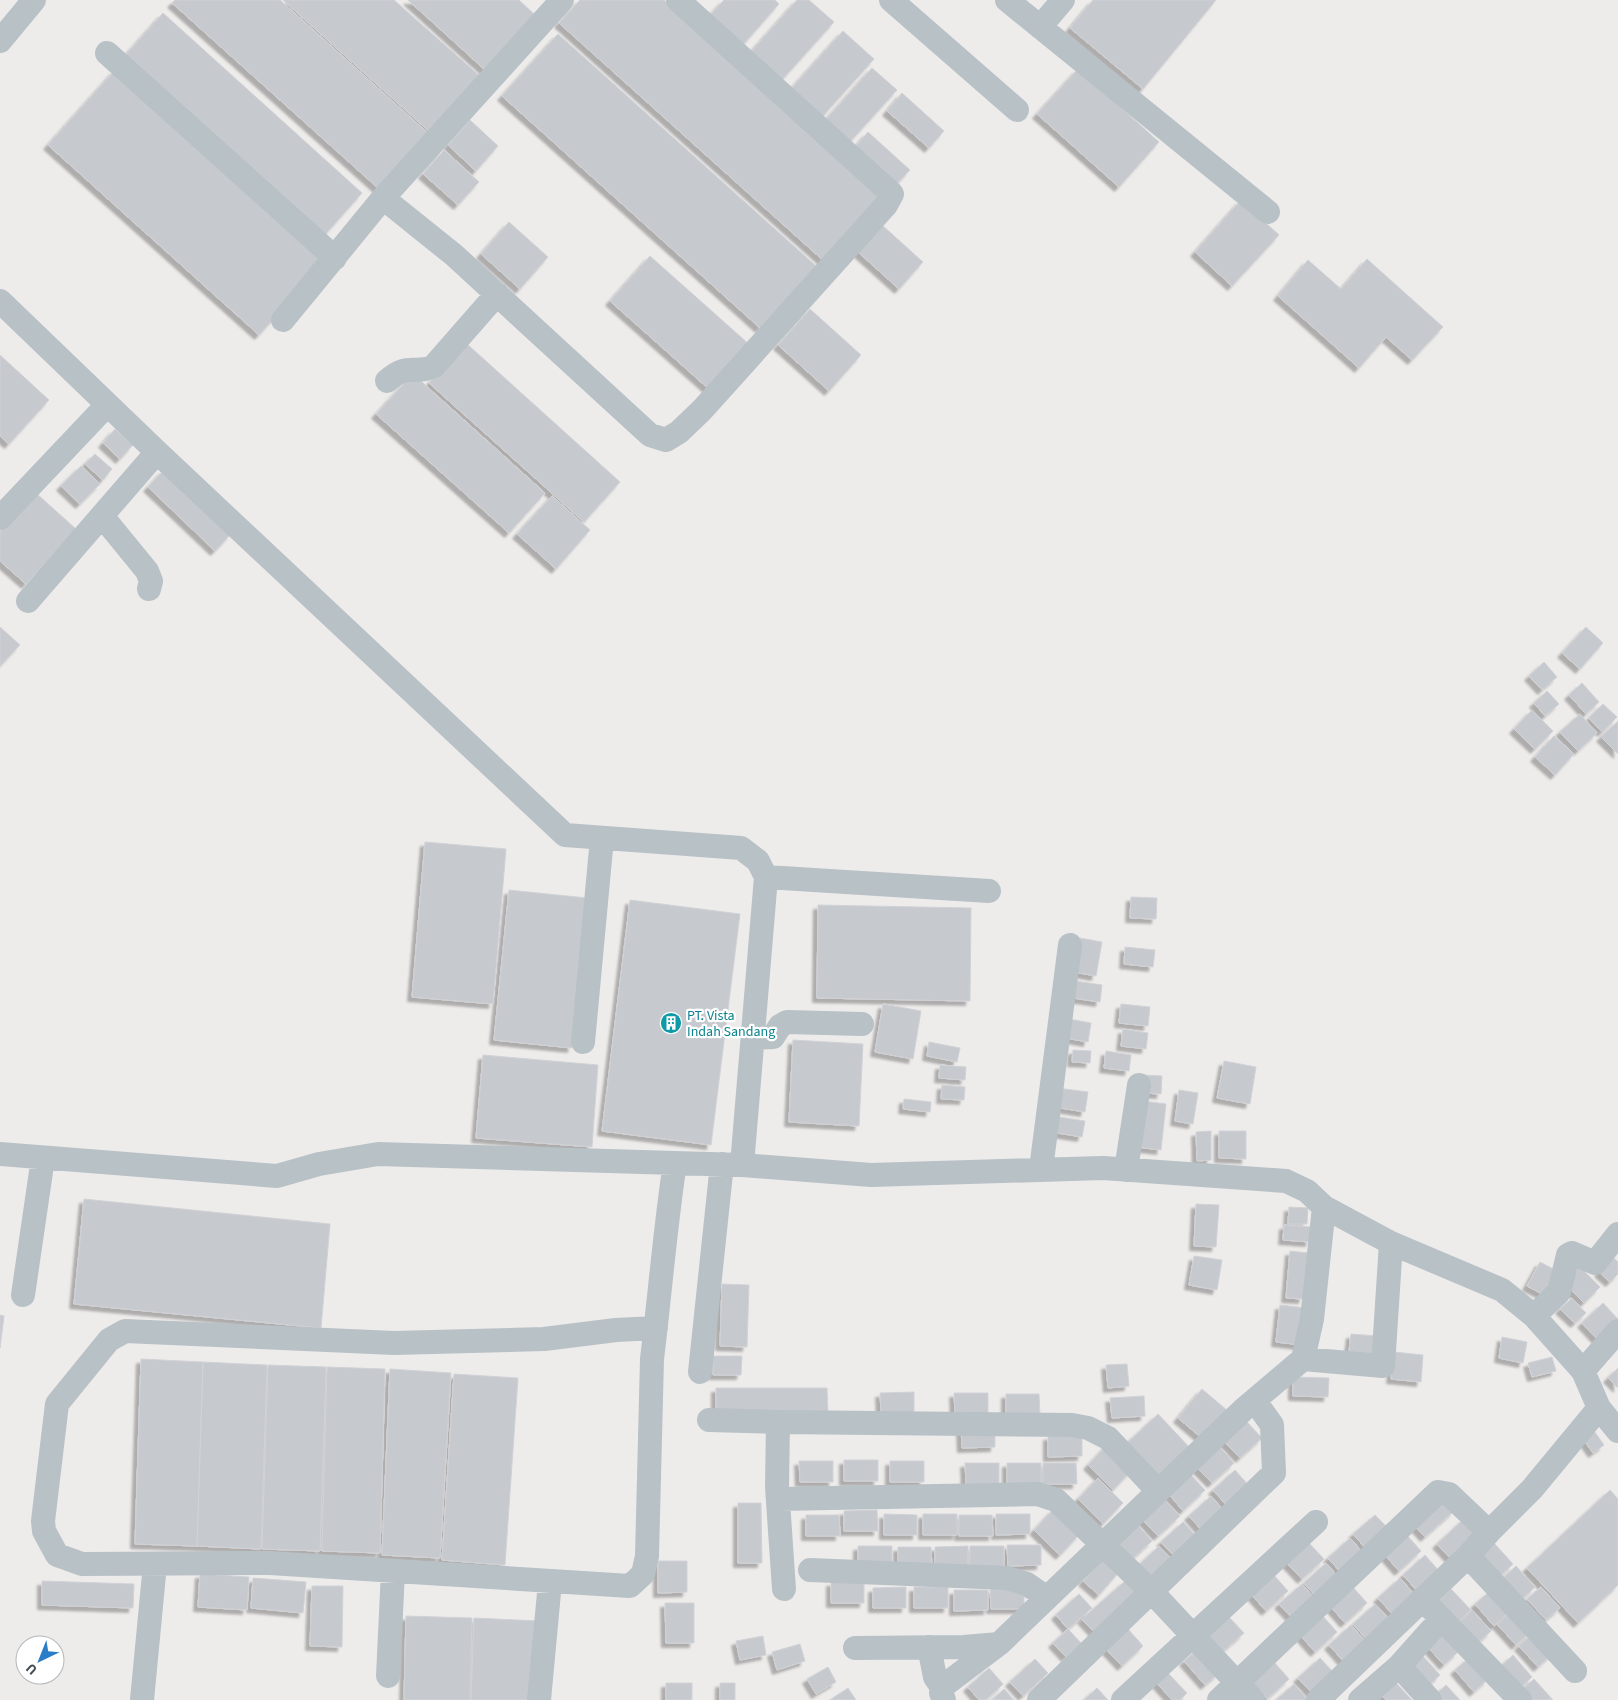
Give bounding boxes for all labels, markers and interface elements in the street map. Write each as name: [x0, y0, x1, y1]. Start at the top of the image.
place label: PT. Vista Indah Sandang: [687, 1006, 775, 1042]
building icon: PT. Vista Indah Sandang: [659, 1011, 683, 1035]
north arrow: [15, 1635, 65, 1685]
text: U: [22, 1658, 42, 1679]

